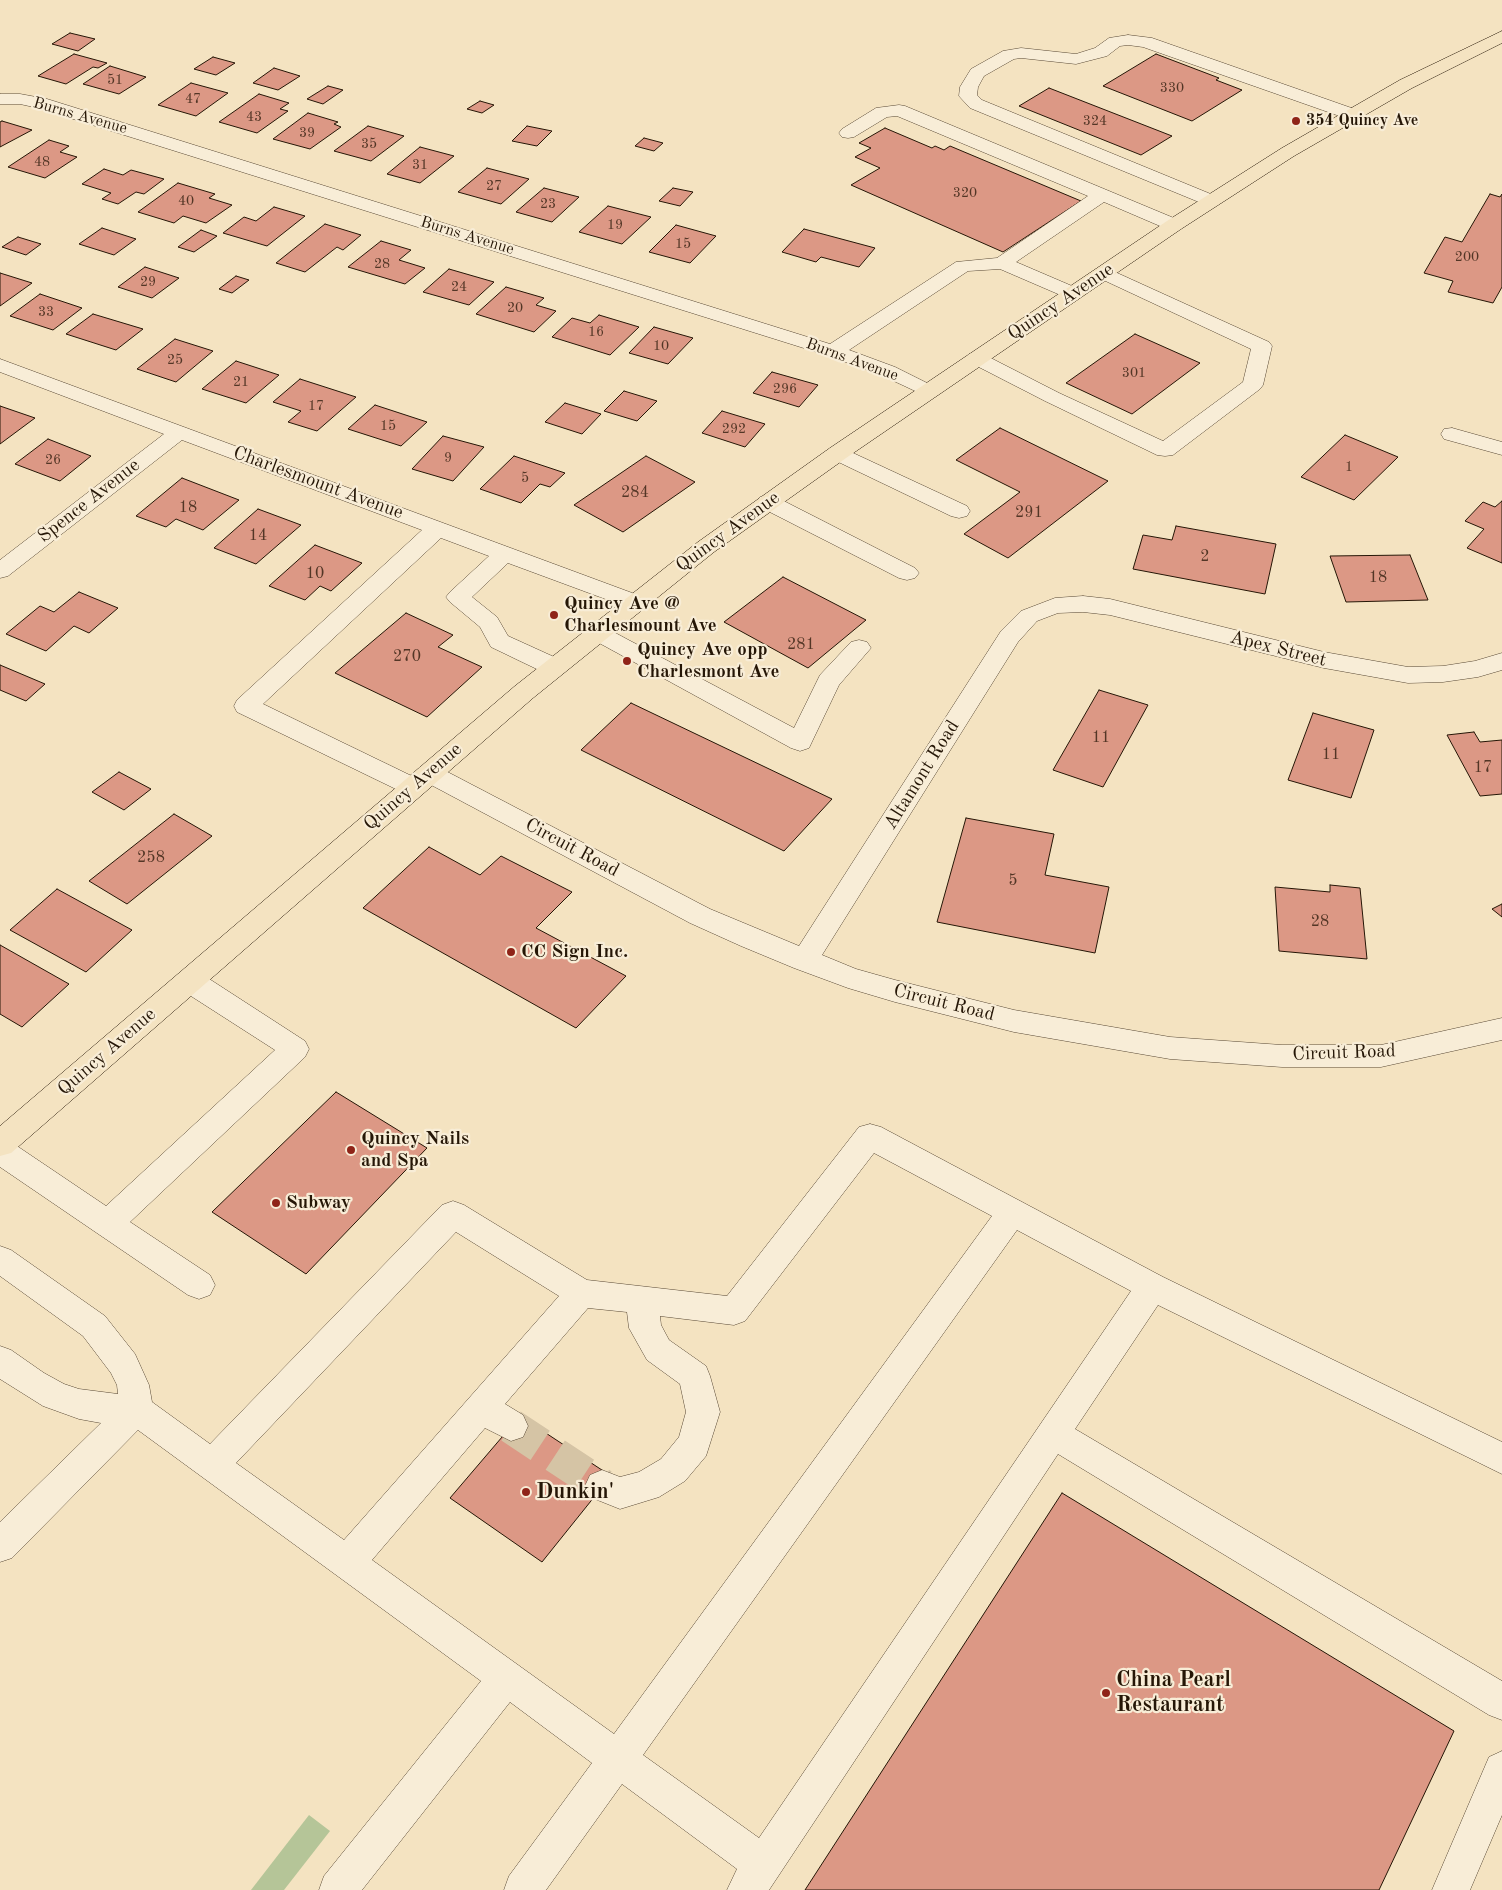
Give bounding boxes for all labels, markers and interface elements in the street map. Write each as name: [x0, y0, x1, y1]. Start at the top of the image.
house number: 51: [107, 72, 123, 88]
house number: 330: [1160, 80, 1184, 96]
house number: 47: [185, 91, 201, 107]
street label: Burns Avenue: [31, 93, 129, 139]
house number: 43: [246, 109, 262, 125]
place label: 354 Quincy Ave: [1306, 111, 1418, 131]
house number: 324: [1083, 113, 1107, 129]
marker: 354 Quincy Ave: [1290, 115, 1302, 127]
house number: 39: [299, 125, 315, 141]
house number: 35: [361, 136, 377, 152]
house number: 48: [34, 154, 50, 170]
house number: 31: [412, 157, 428, 173]
house number: 27: [486, 178, 502, 194]
house number: 320: [953, 185, 977, 201]
house number: 40: [178, 193, 194, 209]
house number: 23: [540, 196, 556, 212]
street label: Burns Avenue: [418, 213, 516, 259]
house number: 19: [607, 217, 623, 233]
house number: 15: [675, 236, 691, 252]
house number: 200: [1455, 249, 1479, 265]
house number: 28: [374, 256, 390, 272]
street label: Quincy Avenue: [1004, 258, 1118, 346]
house number: 29: [140, 274, 156, 290]
house number: 24: [451, 279, 467, 295]
house number: 20: [507, 300, 523, 316]
house number: 33: [38, 304, 54, 320]
house number: 16: [588, 324, 604, 340]
street label: Burns Avenue: [803, 334, 901, 386]
house number: 10: [653, 338, 669, 354]
house number: 25: [167, 352, 183, 368]
house number: 301: [1122, 365, 1146, 381]
house number: 21: [233, 374, 249, 390]
house number: 296: [773, 381, 797, 397]
house number: 17: [308, 398, 324, 414]
house number: 15: [380, 418, 396, 434]
house number: 292: [722, 421, 746, 437]
street label: Charlesmount Avenue: [230, 442, 406, 524]
house number: 9: [444, 450, 452, 466]
house number: 26: [45, 452, 61, 468]
street label: Spence Avenue: [33, 454, 145, 548]
house number: 1: [1345, 459, 1353, 475]
house number: 5: [521, 470, 529, 486]
house number: 284: [621, 483, 649, 503]
street label: Quincy Avenue: [672, 487, 784, 577]
house number: 18: [179, 498, 197, 518]
house number: 291: [1015, 503, 1043, 523]
house number: 14: [249, 526, 267, 546]
house number: 2: [1200, 547, 1210, 567]
house number: 10: [306, 564, 324, 584]
house number: 18: [1369, 568, 1387, 588]
place label: Quincy Ave @ Charlesmount Ave: [564, 593, 717, 637]
marker: Quincy Ave @ Charlesmount Ave: [548, 609, 560, 621]
street label: Apex Street: [1227, 626, 1329, 672]
house number: 281: [787, 635, 815, 655]
place label: Quincy Ave opp Charlesmont Ave: [637, 639, 779, 683]
house number: 270: [393, 647, 421, 667]
marker: Quincy Ave opp Charlesmont Ave: [621, 655, 633, 667]
street label: Altamont Road: [879, 716, 965, 834]
house number: 11: [1092, 728, 1110, 748]
street label: Quincy Avenue: [359, 738, 467, 836]
house number: 11: [1322, 745, 1340, 765]
house number: 17: [1474, 758, 1492, 778]
street label: Circuit Road: [521, 814, 623, 882]
house number: 258: [137, 848, 165, 868]
house number: 5: [1008, 871, 1018, 891]
house number: 28: [1311, 912, 1329, 932]
place label: CC Sign Inc.: [521, 941, 628, 963]
marker: CC Sign Inc.: [505, 946, 517, 958]
street label: Circuit Road: [891, 979, 997, 1027]
street label: Quincy Avenue: [53, 1003, 161, 1101]
street label: Circuit Road: [1292, 1040, 1396, 1066]
place label: Quincy Nails and Spa: [361, 1128, 469, 1172]
marker: Quincy Nails and Spa: [345, 1144, 357, 1156]
place label: Subway: [286, 1192, 351, 1214]
marker: Subway: [270, 1197, 282, 1209]
place label: Dunkin': [536, 1479, 614, 1505]
marker: Dunkin': [520, 1486, 532, 1498]
place label: China Pearl Restaurant: [1116, 1667, 1231, 1718]
marker: China Pearl Restaurant: [1100, 1687, 1112, 1699]

